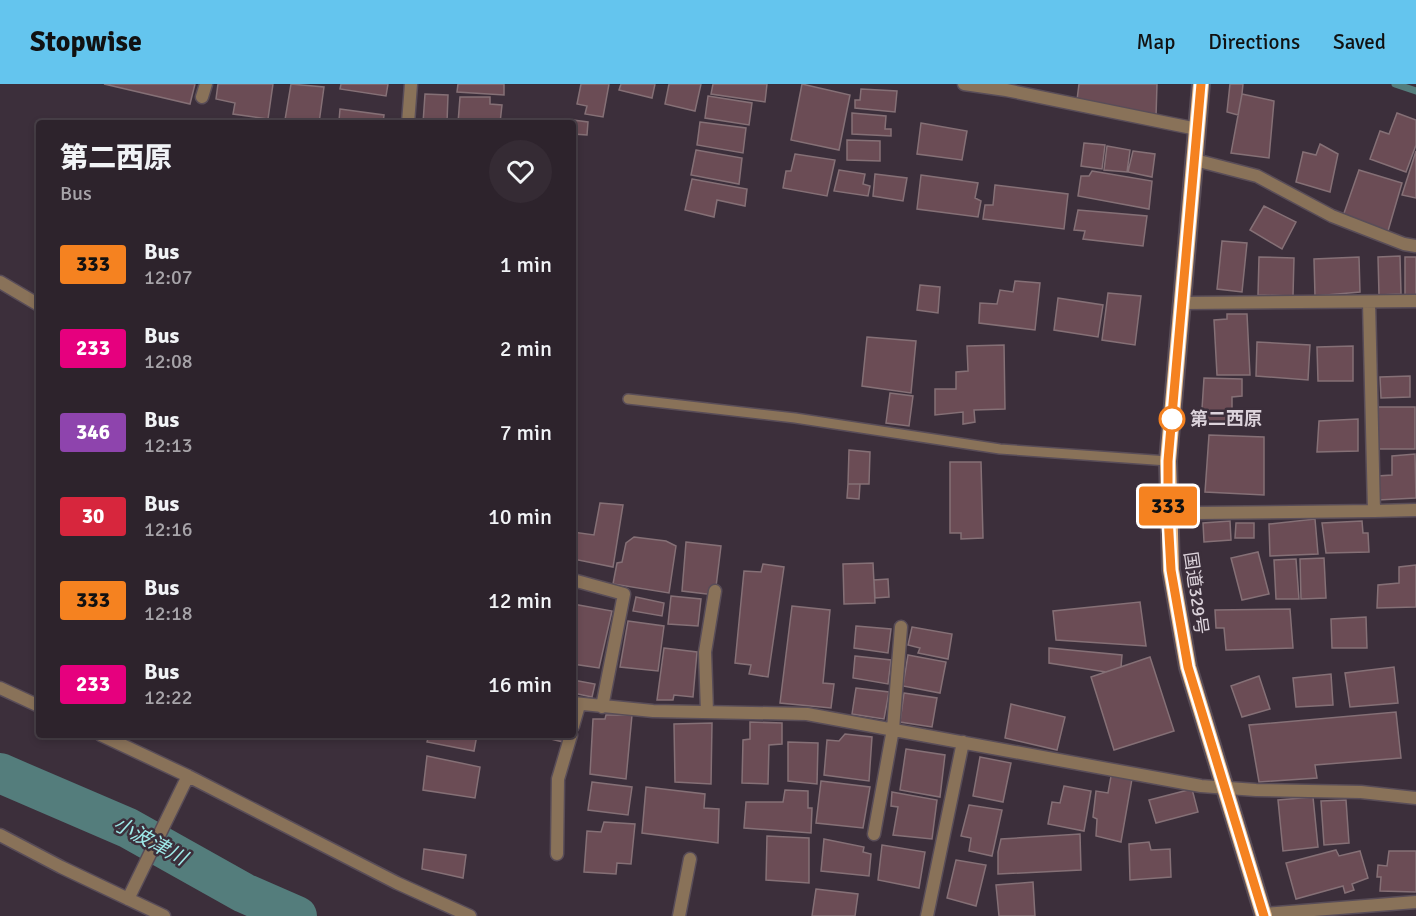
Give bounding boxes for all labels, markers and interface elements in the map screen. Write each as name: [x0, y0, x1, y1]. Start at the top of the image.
text: Stopwise: [30, 25, 142, 59]
text: Map: [1137, 29, 1175, 55]
text: Directions: [1208, 29, 1300, 55]
text: Saved: [1333, 29, 1386, 55]
button: heart: [489, 140, 552, 203]
text: 第二西原: [60, 141, 172, 175]
text: Bus: [60, 181, 92, 206]
text: Bus: [144, 238, 179, 265]
text: 333: [76, 251, 110, 277]
text: 1 min: [500, 251, 552, 278]
text: 12:07: [144, 265, 193, 290]
text: Bus: [144, 322, 179, 349]
text: 233: [76, 335, 110, 361]
text: 2 min: [500, 335, 552, 362]
text: 12:08: [144, 349, 193, 374]
text: Bus: [144, 406, 179, 433]
marker: 第二西原: [1159, 406, 1185, 432]
place label: 第二西原: [1190, 408, 1262, 430]
text: 346: [76, 419, 110, 445]
text: 7 min: [500, 419, 552, 446]
text: 12:13: [144, 433, 193, 458]
line badge: 333: [1134, 486, 1202, 526]
text: Bus: [144, 490, 179, 517]
text: 333: [1151, 493, 1185, 519]
text: 30: [82, 503, 104, 529]
text: 10 min: [488, 503, 552, 530]
text: 12:16: [144, 517, 193, 542]
street label: 国道329号: [1179, 550, 1213, 636]
text: Bus: [144, 574, 179, 601]
text: 333: [76, 587, 110, 613]
text: 12 min: [488, 587, 552, 614]
text: 12:18: [144, 601, 193, 626]
text: Bus: [144, 658, 179, 685]
text: 233: [76, 671, 110, 697]
text: 16 min: [488, 671, 552, 698]
text: 12:22: [144, 685, 193, 710]
water label: 小波津川: [109, 811, 193, 872]

